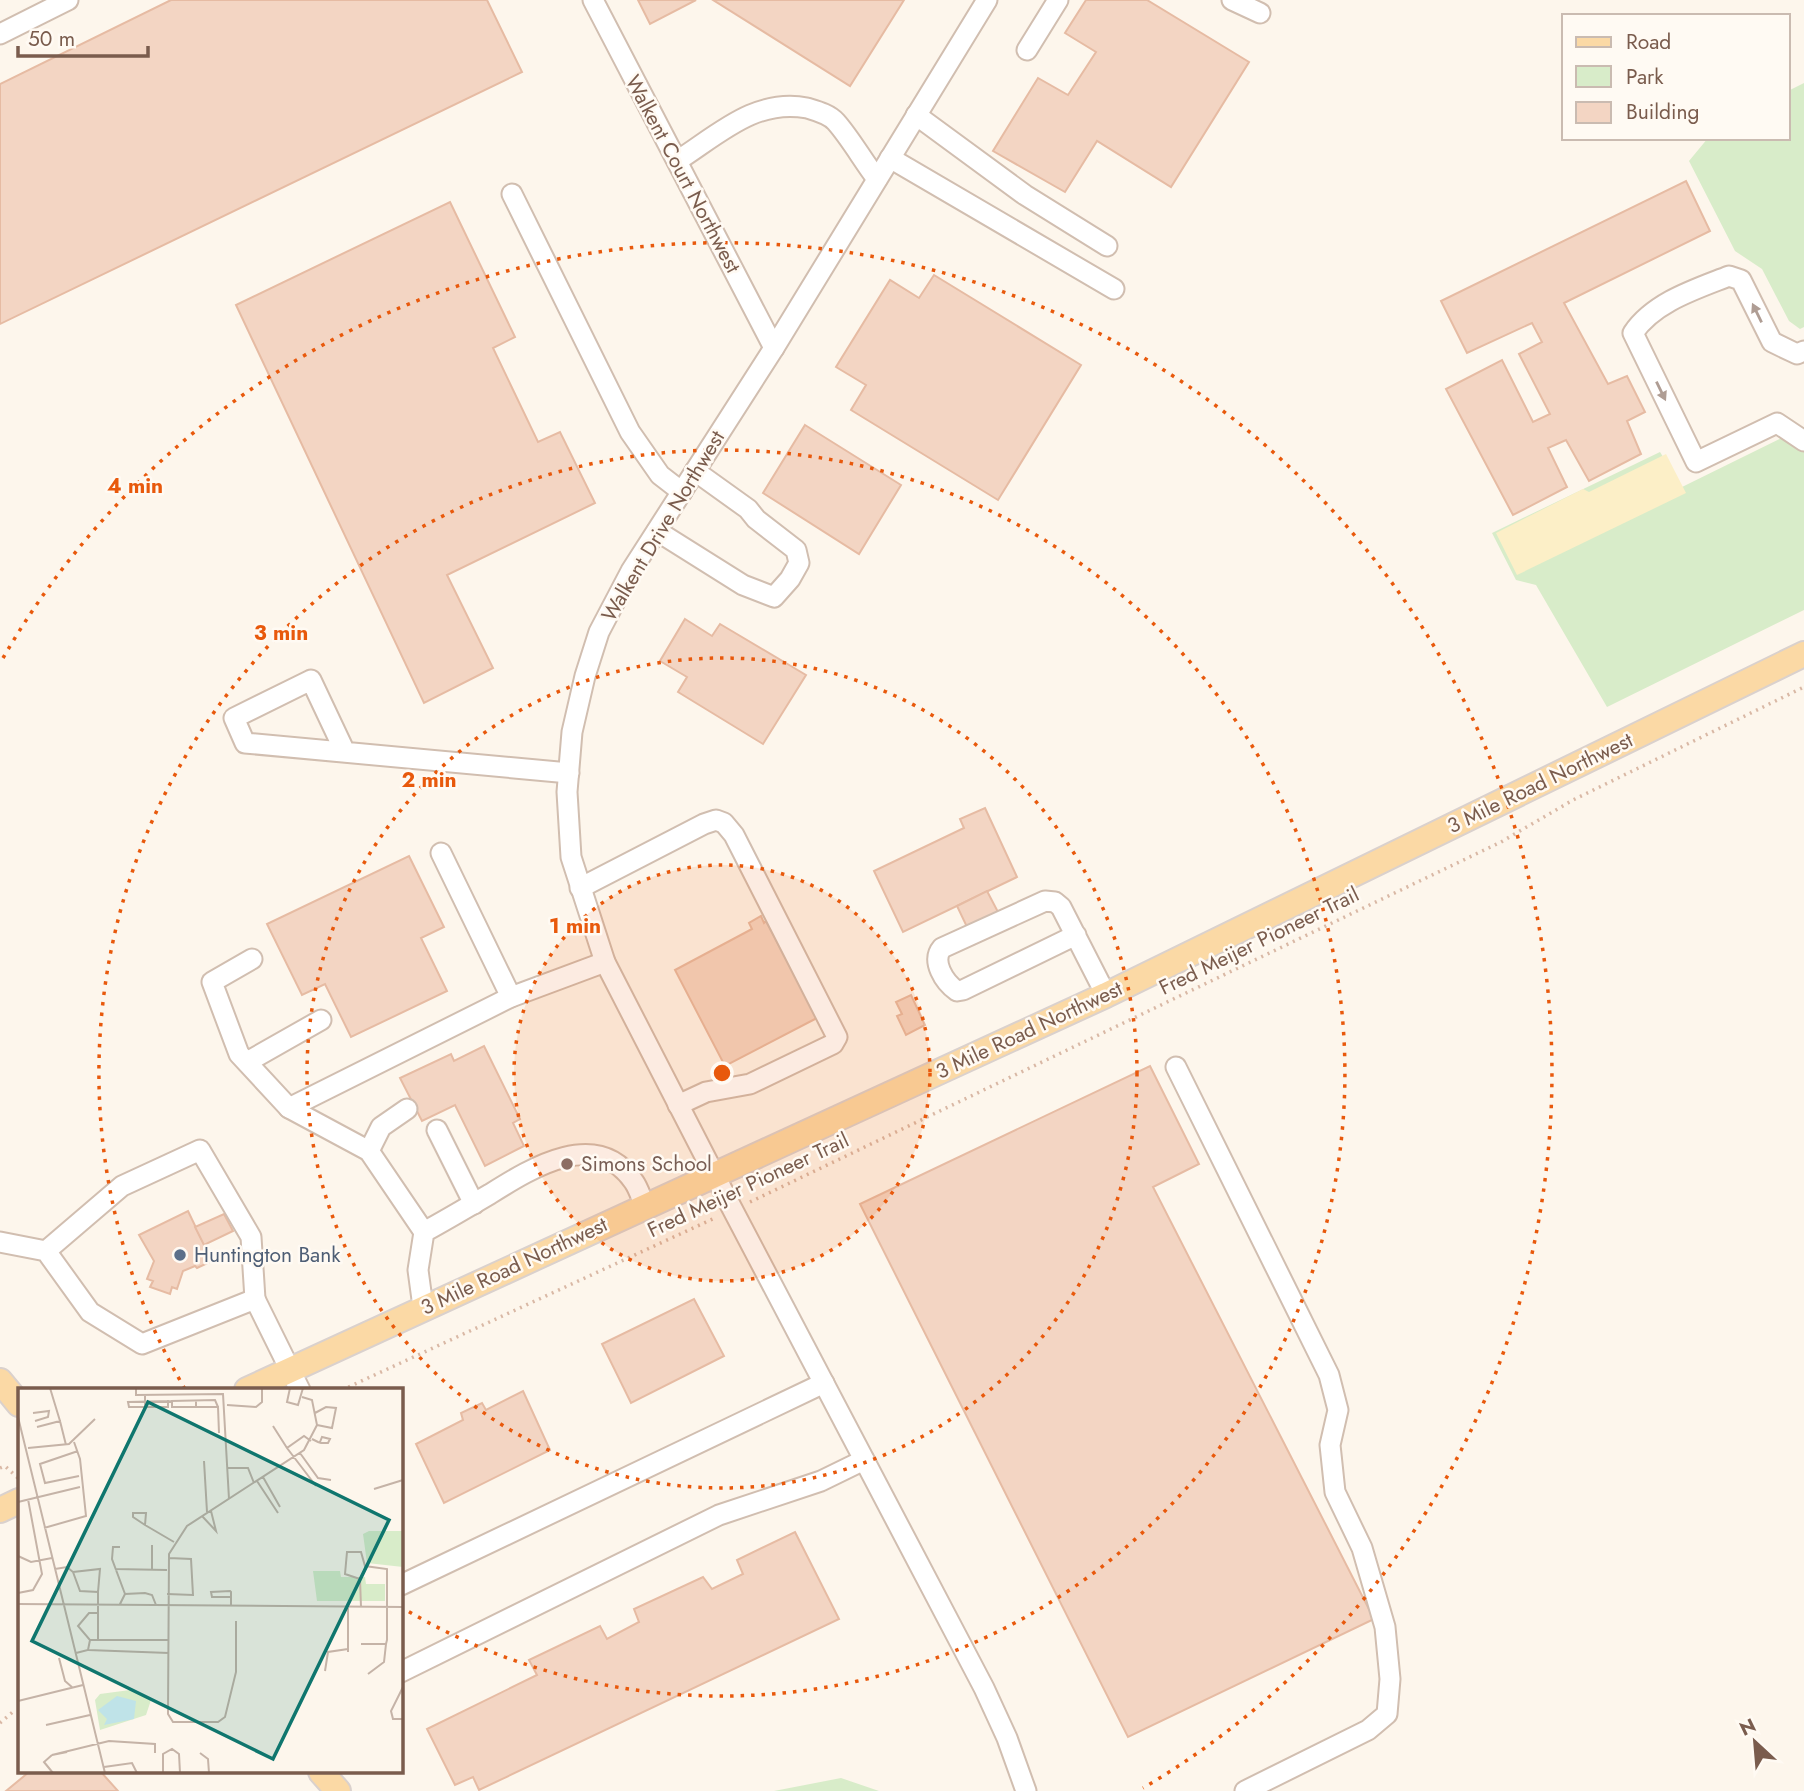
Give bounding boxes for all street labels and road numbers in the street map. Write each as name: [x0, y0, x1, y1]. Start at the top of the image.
street label: Walkent Court Northwest: [618, 70, 748, 278]
street label: Walkent Drive Northwest: [594, 425, 732, 627]
street label: 3 Mile Road Northwest: [1442, 725, 1638, 841]
street label: Fred Meijer Pioneer Trail: [1154, 879, 1364, 1003]
street label: 3 Mile Road Northwest: [931, 974, 1127, 1086]
street label: Fred Meijer Pioneer Trail: [642, 1125, 854, 1245]
street label: 3 Mile Road Northwest: [416, 1210, 612, 1322]

